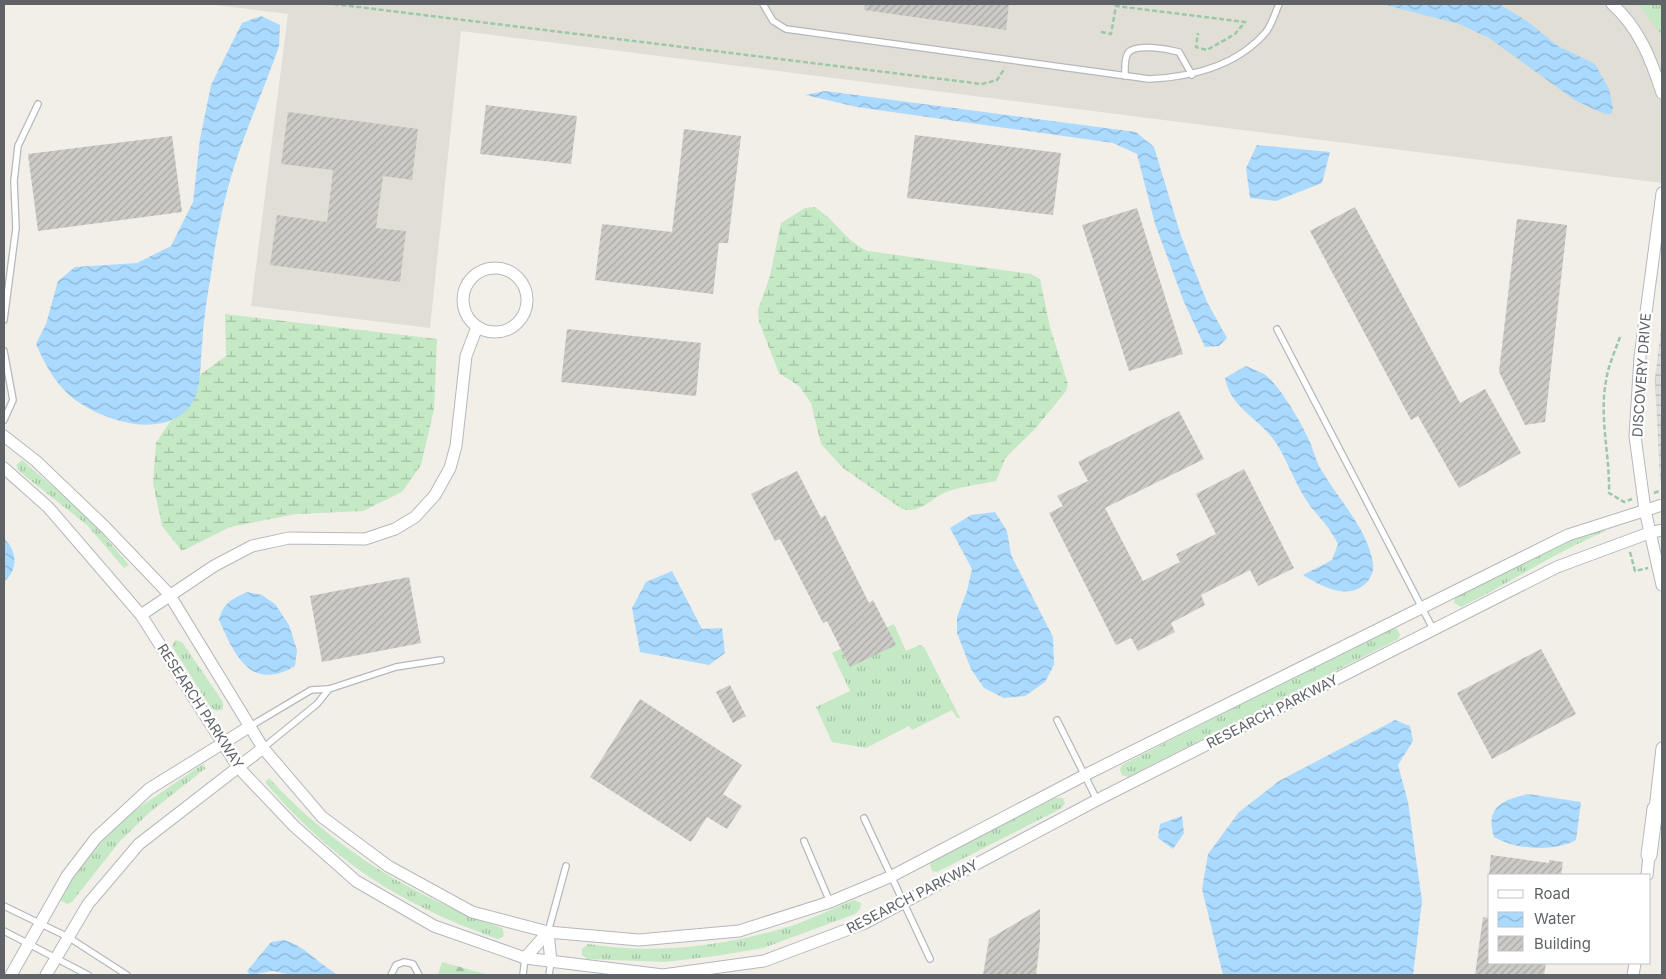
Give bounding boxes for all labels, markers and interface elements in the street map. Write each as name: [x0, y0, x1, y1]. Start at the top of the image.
street label: DISCOVERY DRIVE: [1628, 312, 1654, 438]
street label: RESEARCH PARKWAY: [154, 640, 248, 772]
street label: RESEARCH PARKWAY: [1203, 670, 1341, 752]
street label: RESEARCH PARKWAY: [843, 855, 981, 937]
legend: [1488, 874, 1651, 964]
text: Road: [1534, 884, 1570, 903]
text: Water: [1534, 909, 1576, 928]
text: Building: [1534, 934, 1591, 953]

